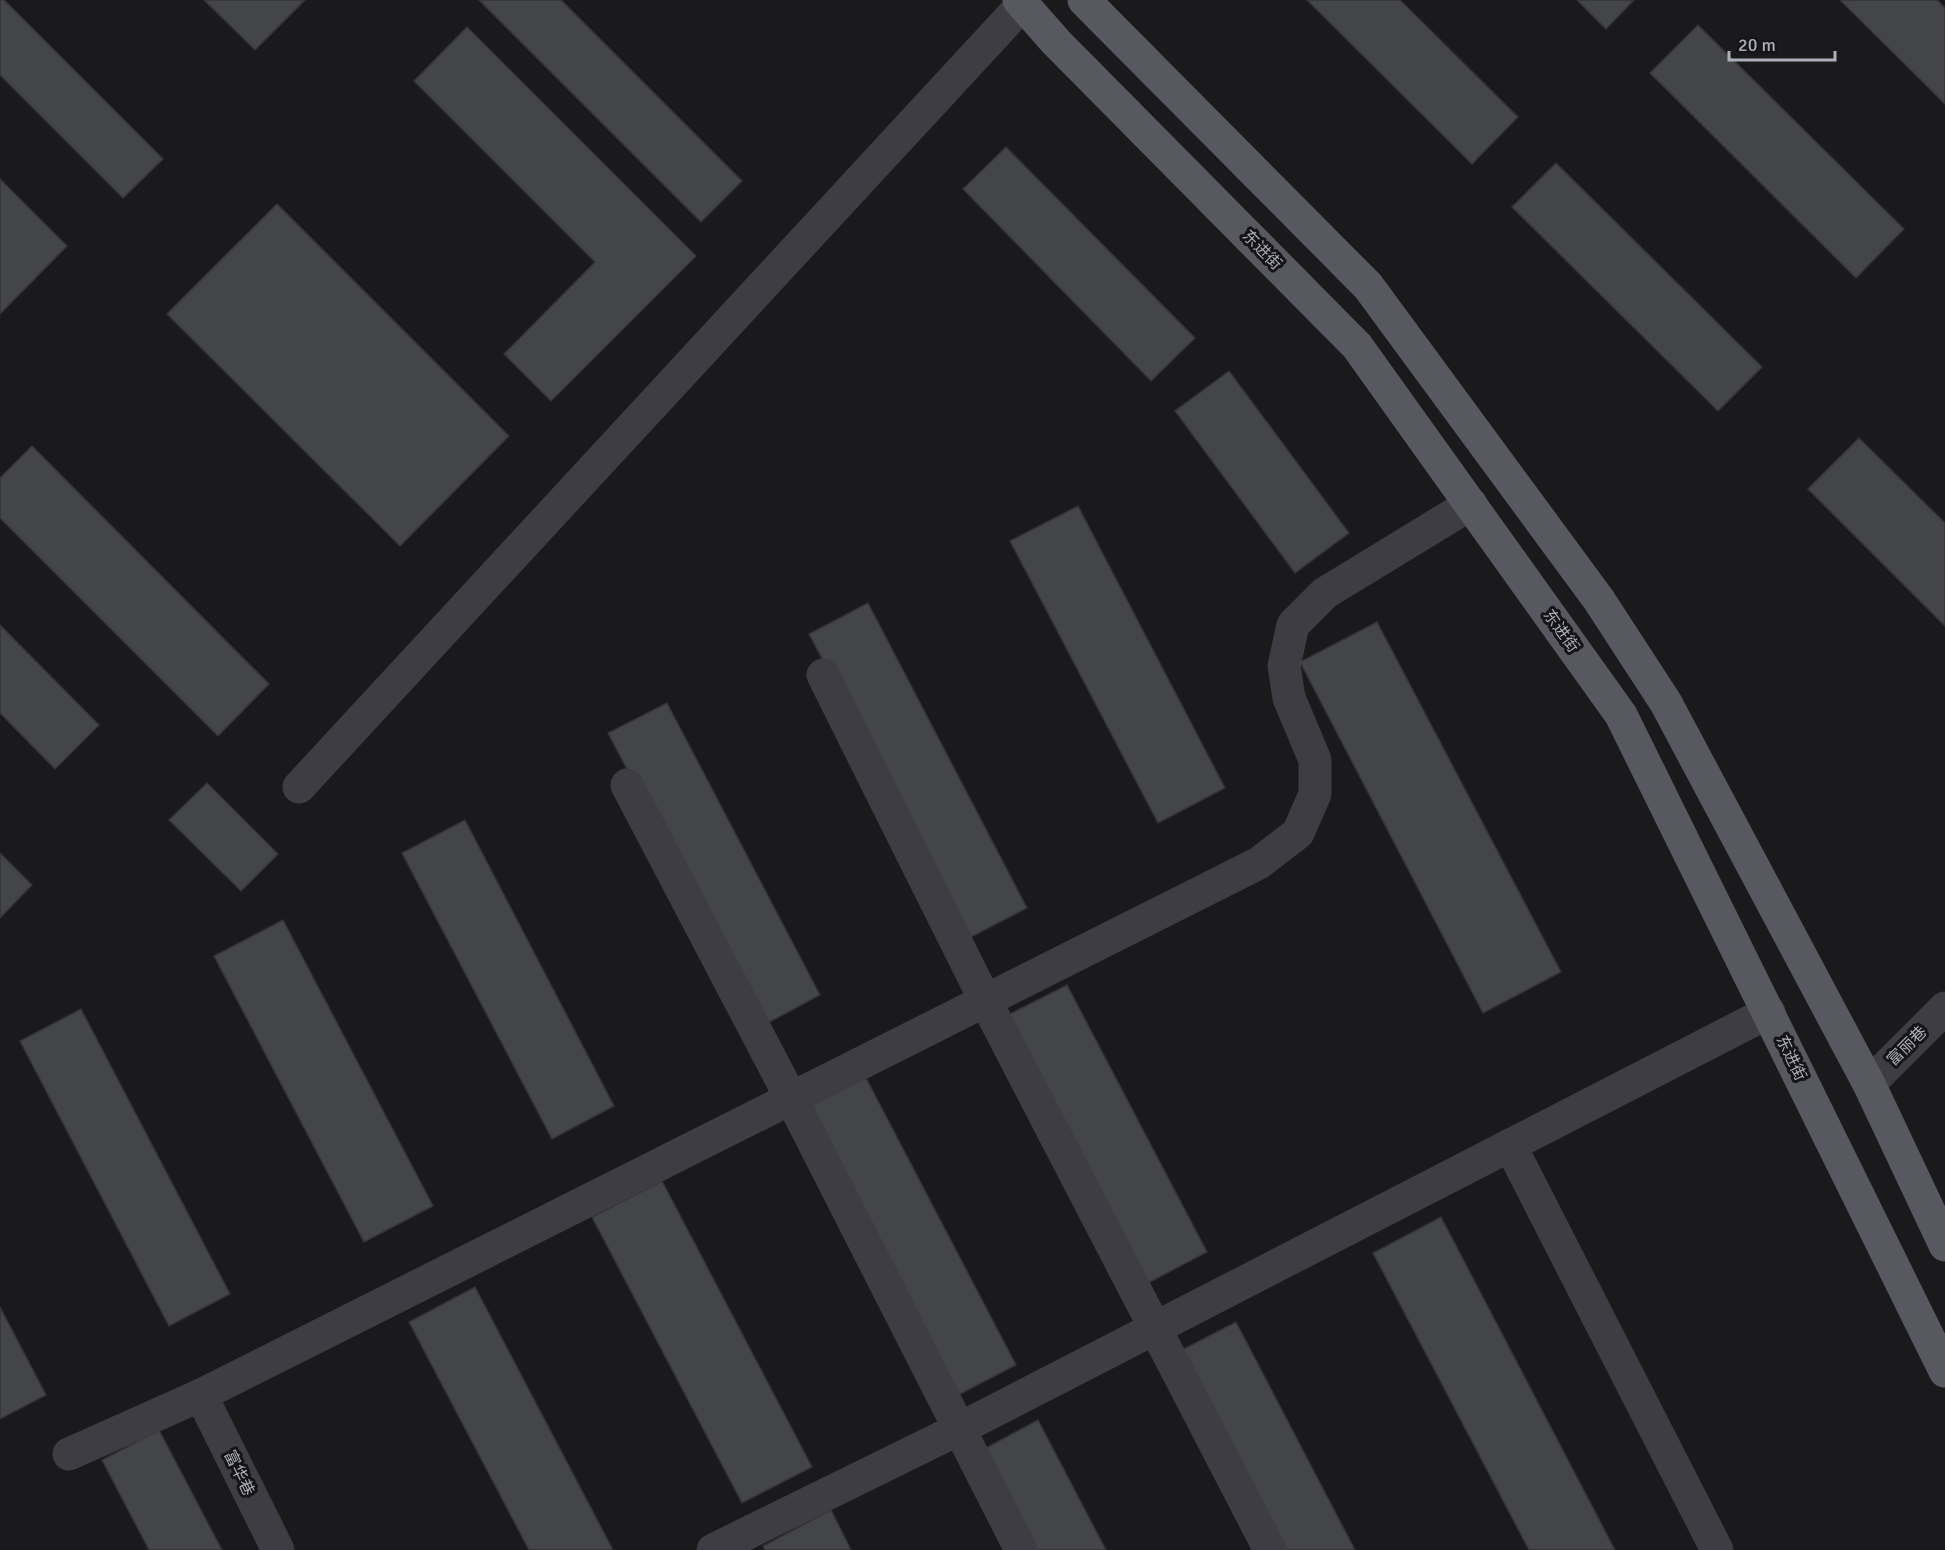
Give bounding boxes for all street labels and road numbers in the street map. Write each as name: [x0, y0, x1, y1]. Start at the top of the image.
street label: 东进街: [1238, 226, 1286, 274]
street label: 东进街: [1539, 606, 1583, 656]
street label: 富丽巷: [1883, 1022, 1931, 1070]
street label: 东进街: [1771, 1032, 1811, 1084]
street label: 富华巷: [219, 1447, 259, 1499]

